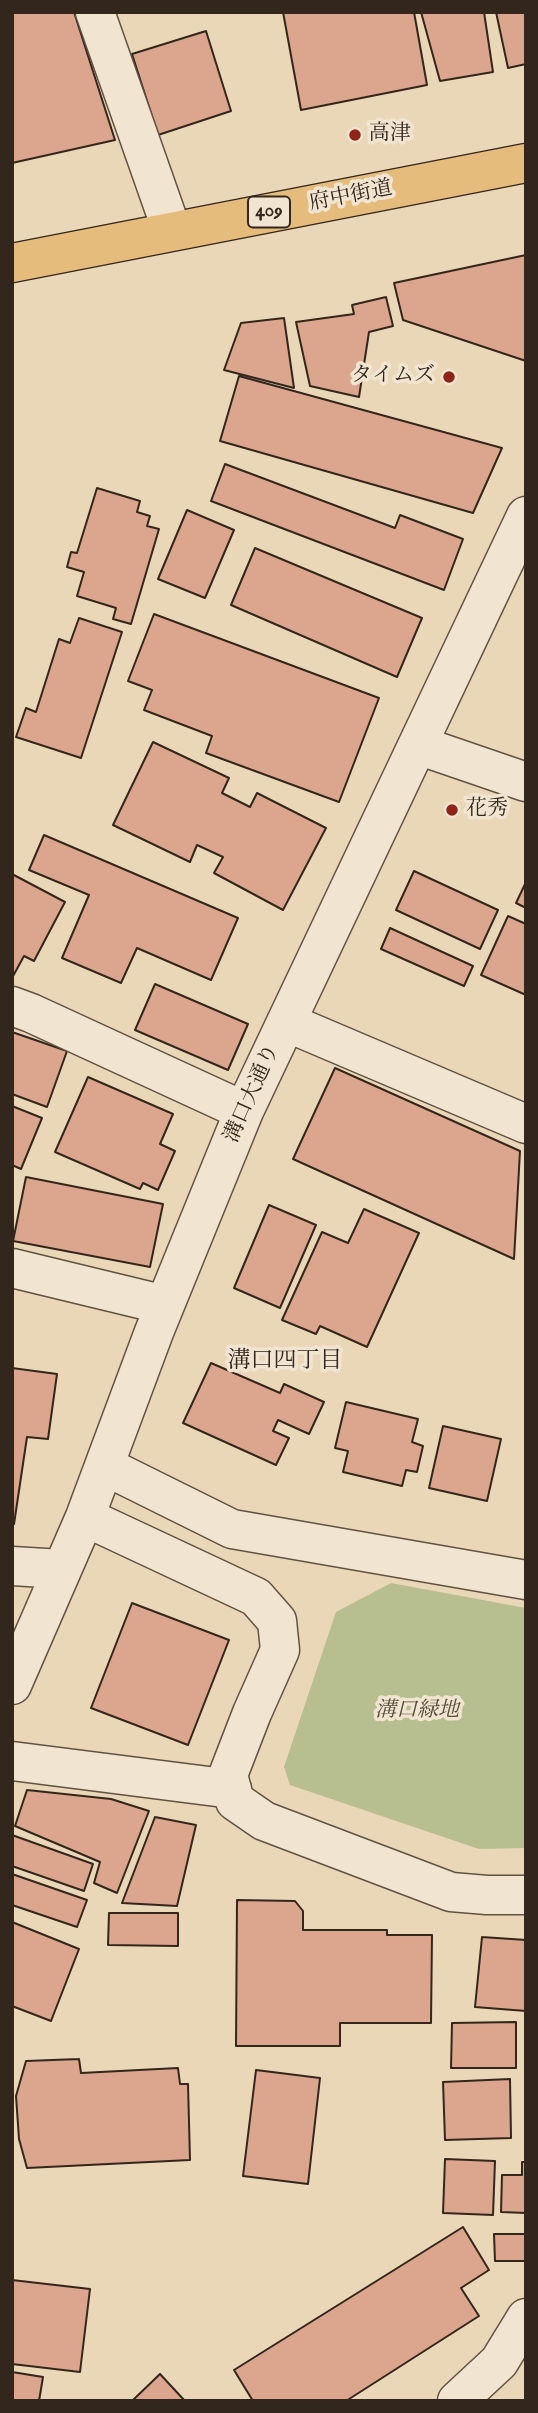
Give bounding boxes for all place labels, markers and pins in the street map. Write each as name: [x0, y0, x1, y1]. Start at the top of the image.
place label: 高津: [369, 122, 411, 148]
marker: 高津: [347, 127, 363, 143]
place label: タイムズ: [351, 364, 435, 390]
marker: タイムズ: [441, 369, 457, 385]
place label: 花秀: [466, 797, 508, 823]
marker: 花秀: [444, 802, 460, 818]

